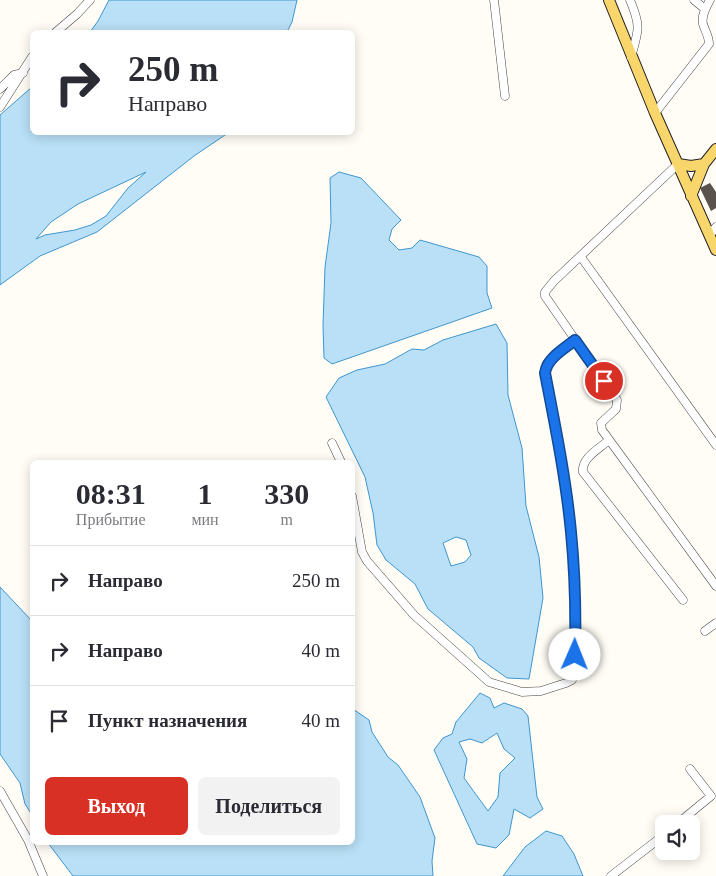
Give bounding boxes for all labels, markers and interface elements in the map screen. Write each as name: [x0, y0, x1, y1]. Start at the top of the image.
icon: right: [45, 50, 110, 115]
text: 250 m: [128, 50, 218, 89]
text: Направо: [128, 91, 207, 116]
pin: [583, 360, 625, 402]
icon: arrive: [590, 367, 618, 395]
text: 08:31: [76, 477, 146, 510]
text: 1: [198, 477, 213, 510]
text: 330: [264, 477, 309, 510]
text: Прибытие: [76, 511, 146, 528]
text: мин: [191, 511, 219, 528]
text: m: [281, 511, 293, 528]
icon: right: [45, 567, 73, 595]
text: Направо: [88, 570, 163, 591]
text: 250 m: [292, 570, 340, 591]
position arrow: [548, 628, 600, 680]
icon: right: [45, 637, 73, 665]
text: Направо: [88, 640, 163, 661]
text: 40 m: [301, 640, 340, 661]
icon: arrive: [45, 707, 73, 735]
text: Пункт назначения: [88, 710, 247, 731]
text: 40 m: [301, 710, 340, 731]
button: Выход: [45, 777, 188, 835]
button: Поделиться: [198, 777, 340, 835]
map controls: [655, 815, 700, 860]
button: sound: [655, 815, 700, 860]

